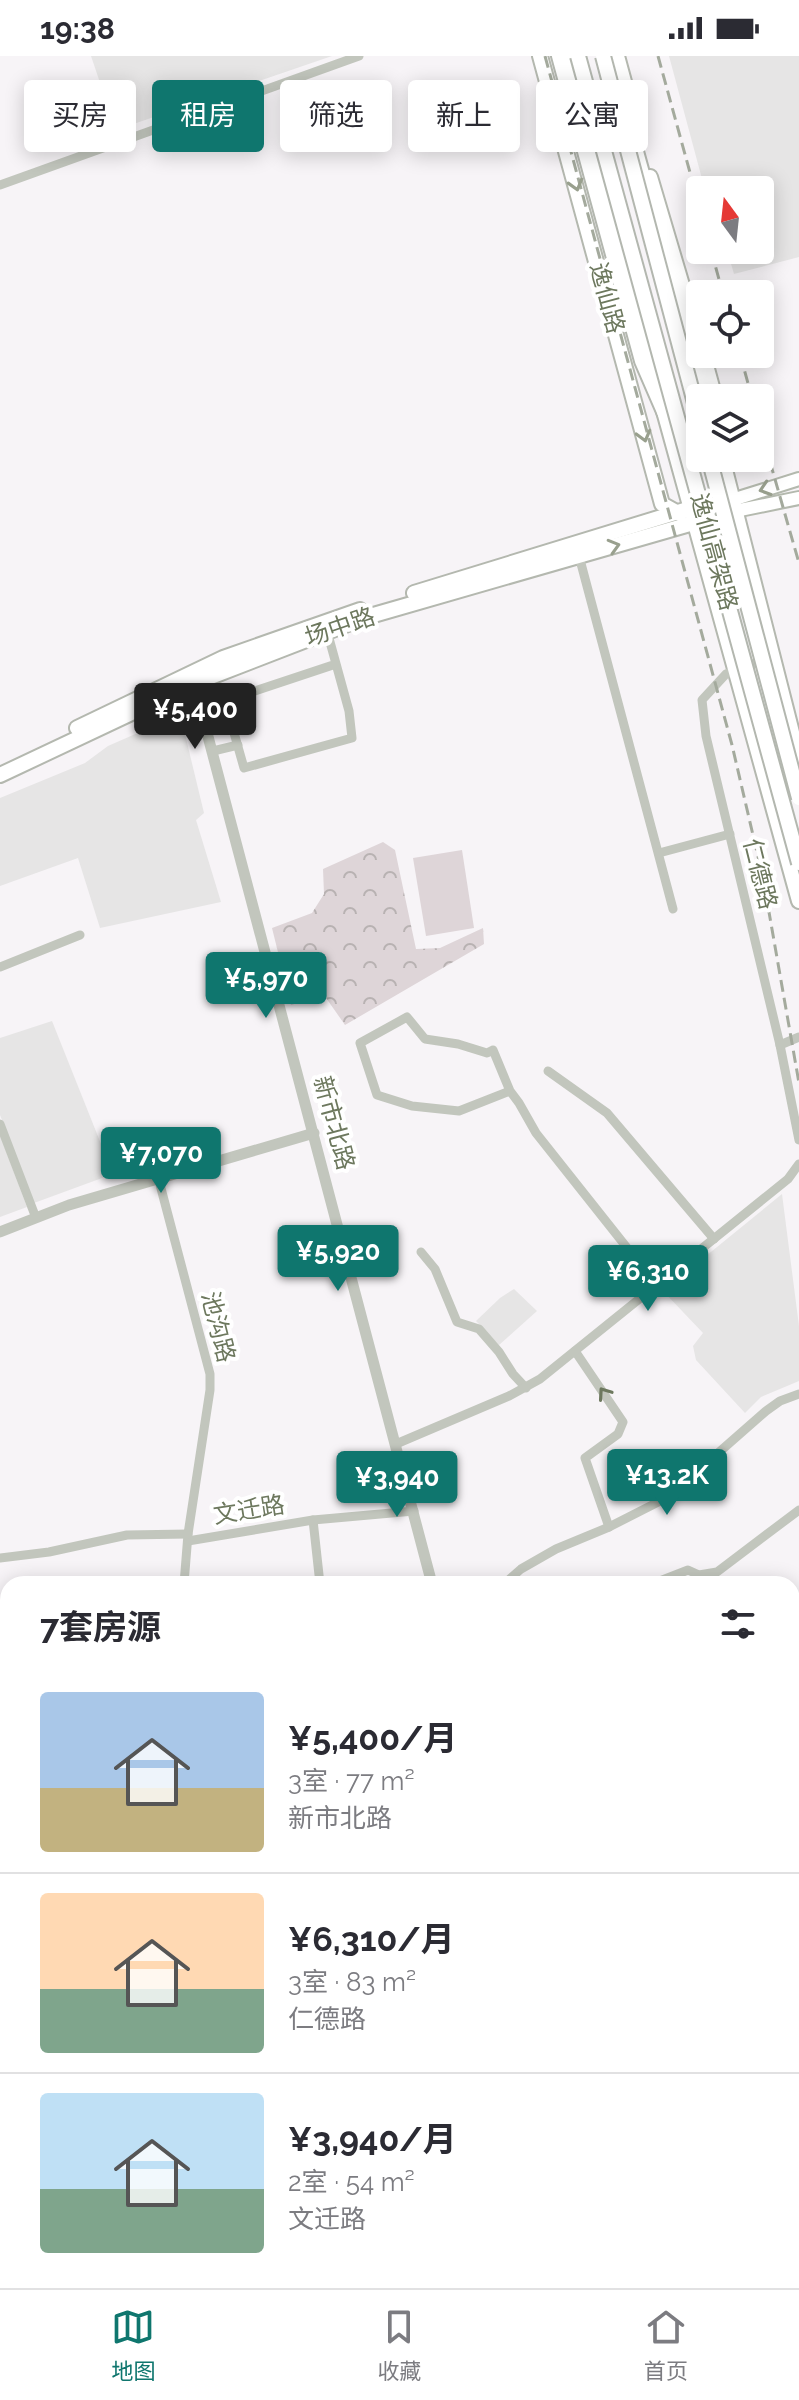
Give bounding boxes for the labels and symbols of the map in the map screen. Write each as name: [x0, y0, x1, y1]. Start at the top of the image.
north arrow: [686, 176, 774, 264]
one-way arrow: [567, 178, 583, 191]
street label: 逸仙路: [584, 259, 631, 336]
one-way arrow: [635, 429, 651, 442]
one-way arrow: [759, 480, 773, 496]
street label: 逸仙高架路: [685, 490, 744, 614]
one-way arrow: [607, 539, 621, 555]
street label: 场中路: [301, 601, 379, 652]
pin: ¥5,400: [130, 683, 260, 751]
street label: 仁德路: [738, 835, 783, 912]
pin: ¥5,970: [201, 952, 331, 1020]
street label: 新市北路: [308, 1073, 361, 1173]
pin: ¥7,070: [96, 1127, 226, 1195]
pin: ¥5,920: [273, 1225, 403, 1293]
pin: ¥6,310: [583, 1245, 713, 1313]
street label: 池沟路: [196, 1288, 241, 1365]
one-way arrow: [599, 1387, 614, 1401]
pin: ¥13.2K: [602, 1449, 732, 1517]
pin: ¥3,940: [332, 1451, 462, 1519]
street label: 文迁路: [211, 1490, 287, 1529]

